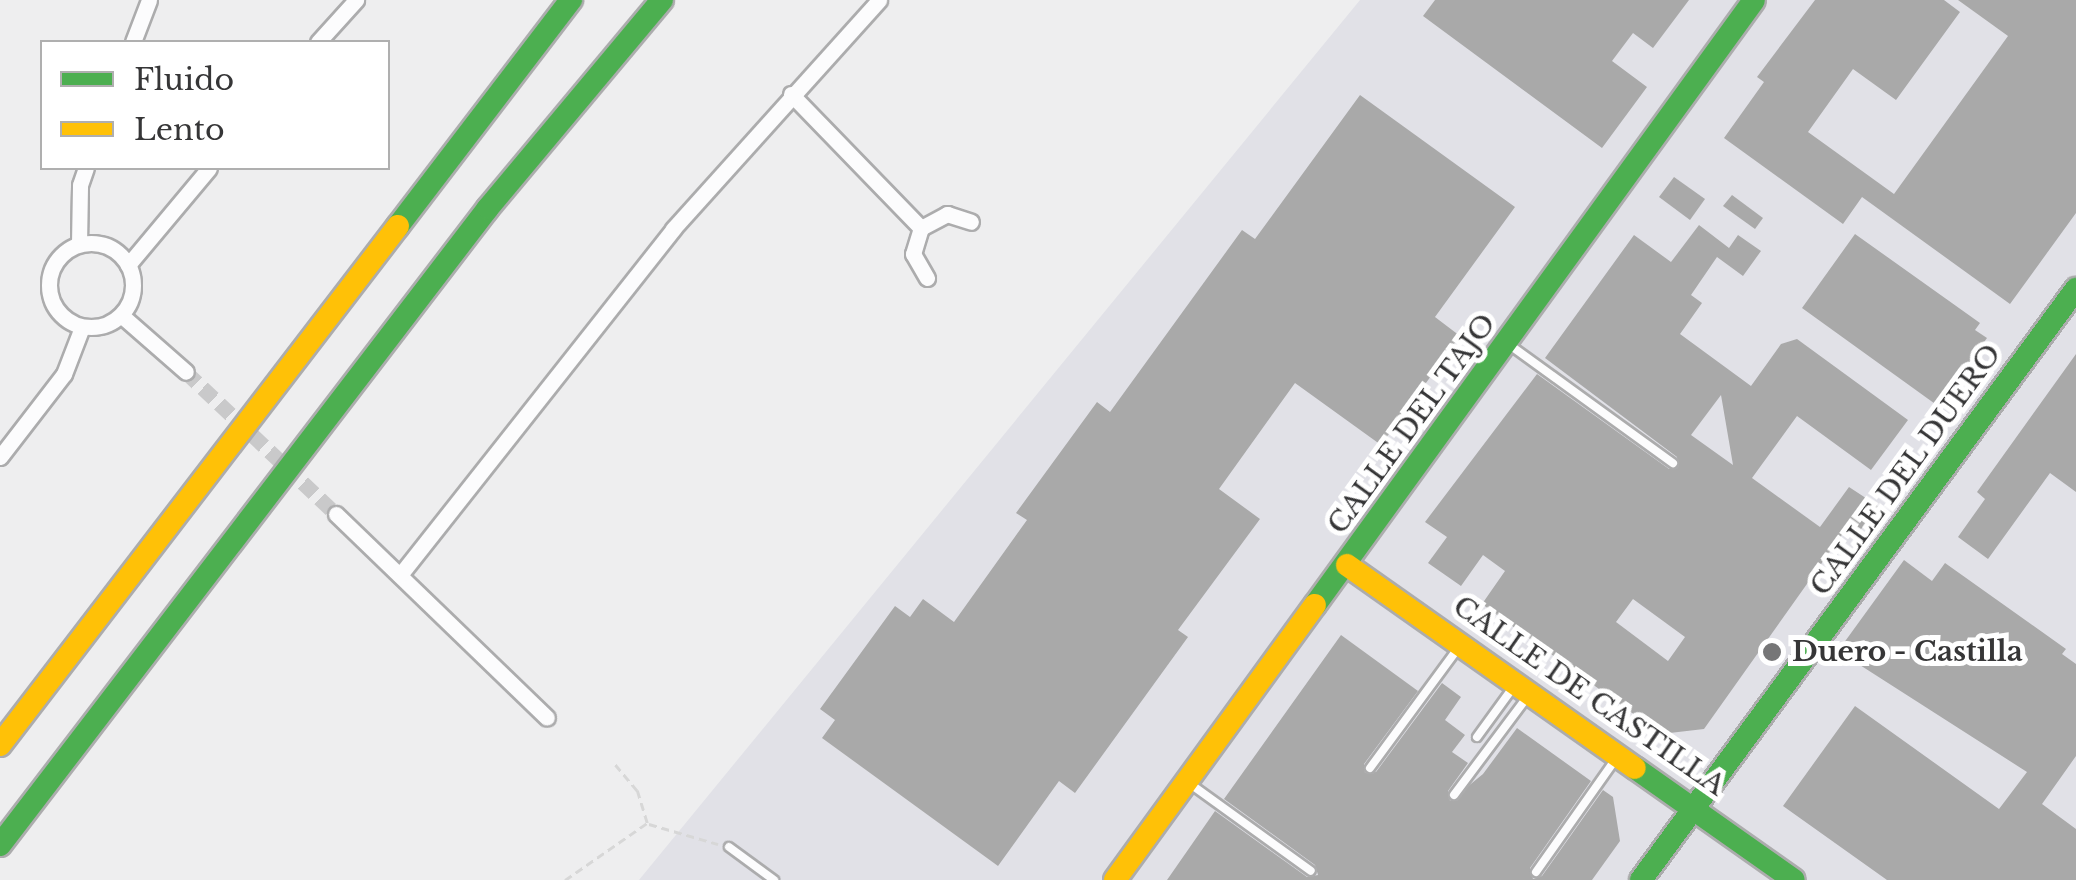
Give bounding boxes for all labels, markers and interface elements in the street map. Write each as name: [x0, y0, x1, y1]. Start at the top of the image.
legend: [40, 40, 390, 170]
text: Fluido: [134, 61, 234, 98]
text: Lento: [134, 111, 225, 148]
street label: CALLE DEL TAJO: [1320, 307, 1504, 541]
street label: CALLE DEL DUERO: [1803, 338, 2009, 602]
street label: CALLE DE CASTILLA: [1447, 589, 1731, 803]
place label: Duero - Castilla: [1792, 635, 2023, 669]
marker: Duero - Castilla: [1761, 641, 1783, 663]

